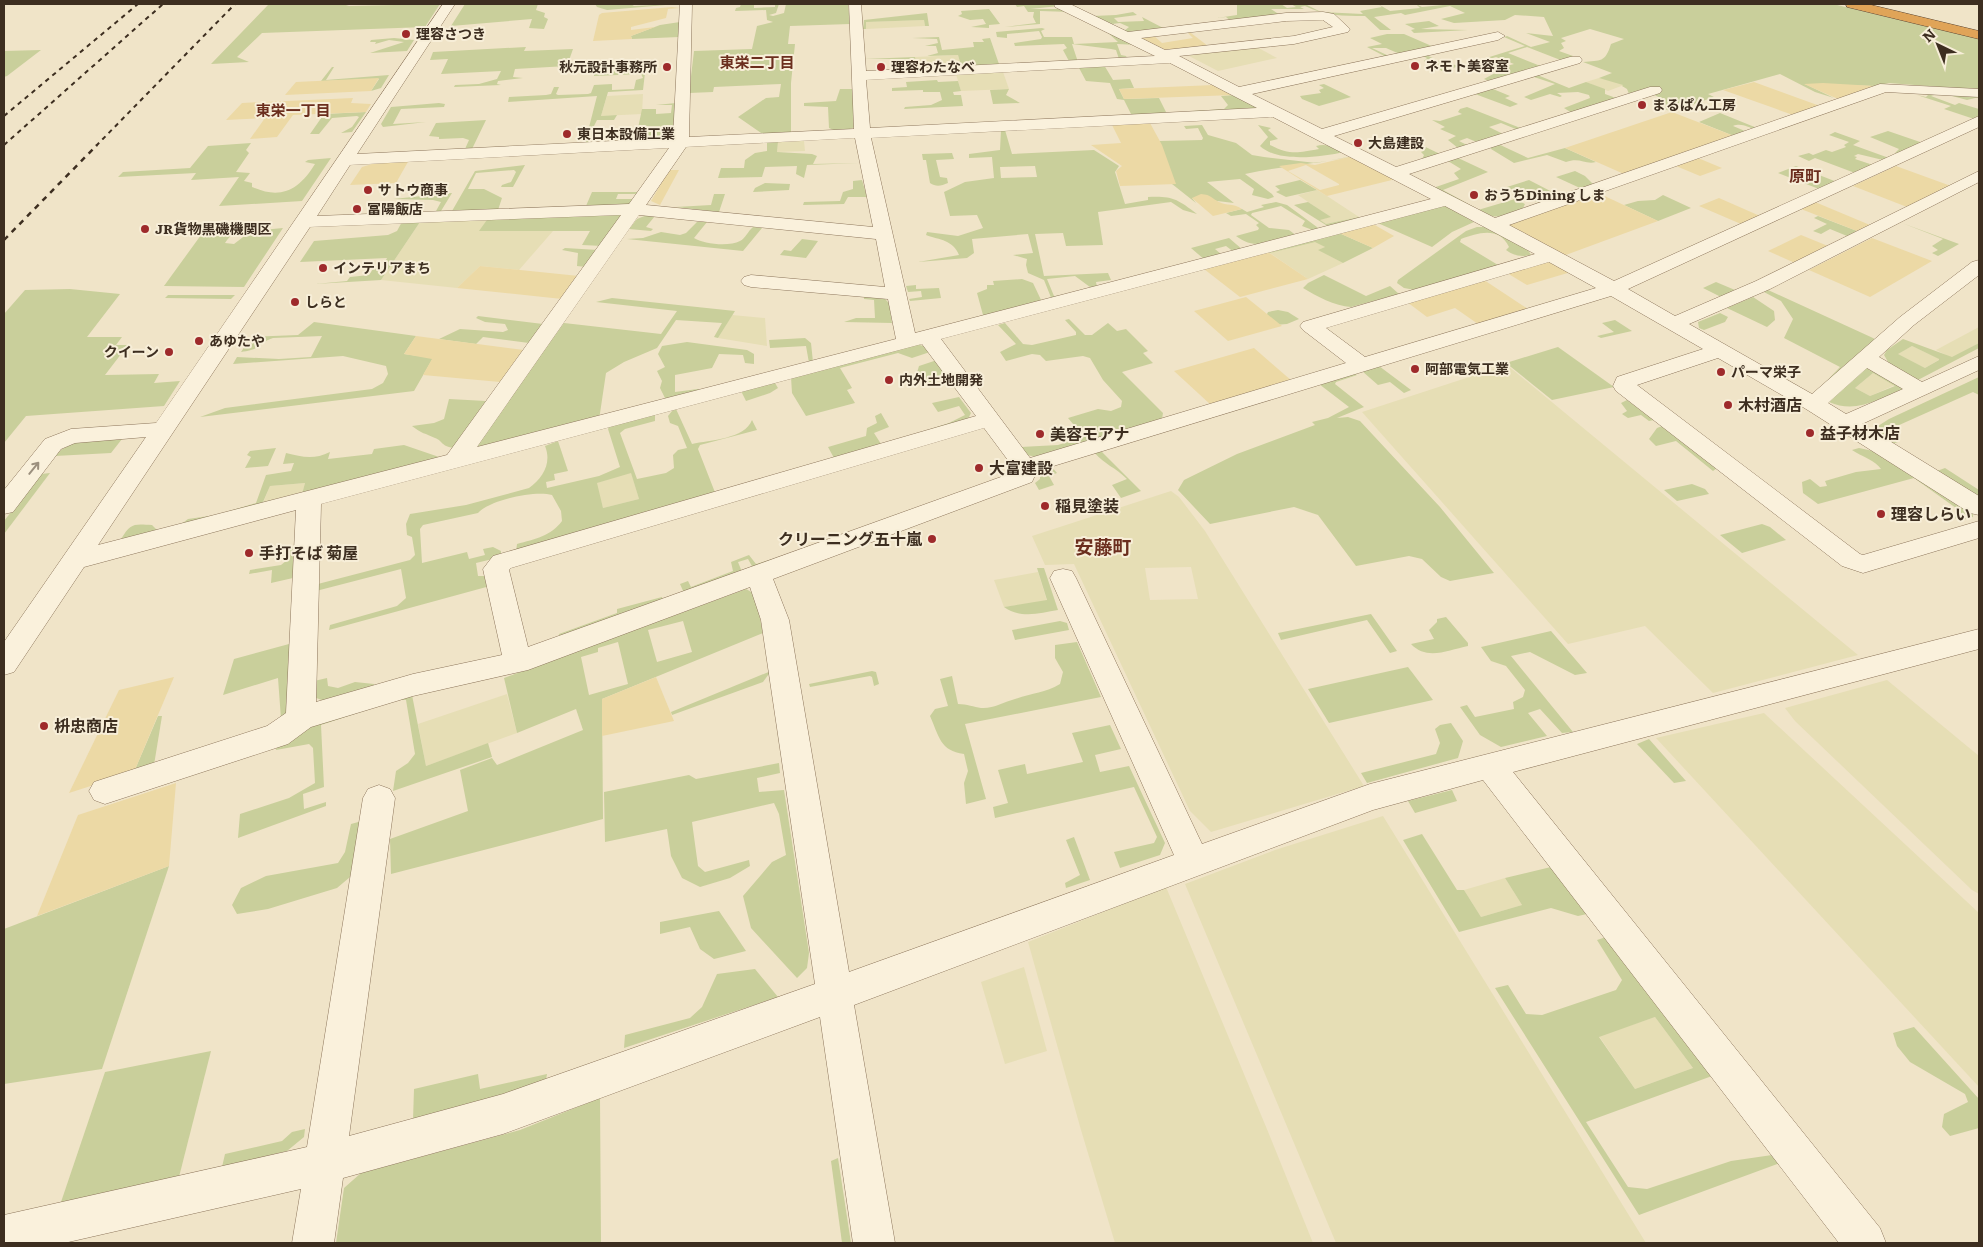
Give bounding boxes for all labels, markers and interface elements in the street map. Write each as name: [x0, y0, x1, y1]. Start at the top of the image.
north arrow: [1913, 20, 1963, 70]
place label: 理容さつき: [416, 23, 486, 43]
text: N: [1917, 23, 1940, 46]
marker: 理容さつき: [400, 28, 412, 40]
district label: 東栄二丁目: [719, 50, 795, 73]
place label: ネモト美容室: [1425, 55, 1509, 75]
place label: 秋元設計事務所: [559, 56, 657, 76]
place label: 理容わたなべ: [891, 56, 975, 76]
marker: ネモト美容室: [1409, 60, 1421, 72]
marker: 秋元設計事務所: [661, 61, 673, 73]
marker: 理容わたなべ: [875, 61, 887, 73]
place label: まるぱん工房: [1652, 94, 1736, 114]
district label: 東栄一丁目: [255, 98, 331, 121]
marker: まるぱん工房: [1636, 99, 1648, 111]
place label: 東日本設備工業: [577, 123, 675, 143]
marker: 東日本設備工業: [561, 128, 573, 140]
place label: 大島建設: [1368, 132, 1424, 152]
marker: 大島建設: [1352, 137, 1364, 149]
district label: 原町: [1789, 163, 1821, 187]
place label: サトウ商事: [378, 179, 448, 199]
marker: サトウ商事: [362, 184, 374, 196]
place label: おうちDining しま: [1484, 184, 1606, 204]
marker: おうちDining しま: [1468, 189, 1480, 201]
place label: 冨陽飯店: [367, 198, 423, 218]
marker: 冨陽飯店: [351, 203, 363, 215]
place label: JR貨物黒磯機関区: [155, 218, 272, 238]
marker: JR貨物黒磯機関区: [139, 223, 151, 235]
place label: インテリアまち: [333, 257, 431, 277]
marker: インテリアまち: [317, 262, 329, 274]
place label: しらと: [305, 291, 347, 311]
marker: しらと: [289, 296, 301, 308]
place label: あゆたや: [209, 330, 265, 350]
marker: あゆたや: [193, 335, 205, 347]
place label: クイーン: [104, 341, 159, 361]
marker: クイーン: [163, 346, 175, 358]
place label: 阿部電気工業: [1425, 358, 1509, 378]
place label: パーマ栄子: [1731, 361, 1801, 381]
marker: 阿部電気工業: [1409, 363, 1421, 375]
marker: パーマ栄子: [1715, 366, 1727, 378]
place label: 内外土地開発: [899, 369, 983, 389]
marker: 内外土地開発: [883, 374, 895, 386]
place label: 木村酒店: [1738, 392, 1802, 416]
marker: 木村酒店: [1722, 399, 1734, 411]
place label: 益子材木店: [1820, 420, 1900, 444]
place label: 美容モアナ: [1050, 421, 1130, 445]
marker: 益子材木店: [1804, 427, 1816, 439]
marker: 美容モアナ: [1034, 428, 1046, 440]
place label: 大富建設: [989, 455, 1053, 479]
one-way arrow: [29, 461, 39, 475]
marker: 大富建設: [973, 462, 985, 474]
place label: 稲見塗装: [1055, 493, 1119, 517]
marker: 稲見塗装: [1039, 500, 1051, 512]
place label: 理容しらい: [1891, 501, 1971, 525]
marker: 理容しらい: [1875, 508, 1887, 520]
place label: クリーニング五十嵐: [778, 526, 923, 550]
district label: 安藤町: [1074, 532, 1132, 560]
marker: クリーニング五十嵐: [926, 533, 938, 545]
place label: 手打そば 菊屋: [259, 540, 358, 564]
marker: 手打そば 菊屋: [243, 547, 255, 559]
place label: 枡忠商店: [54, 713, 118, 737]
marker: 枡忠商店: [38, 720, 50, 732]

